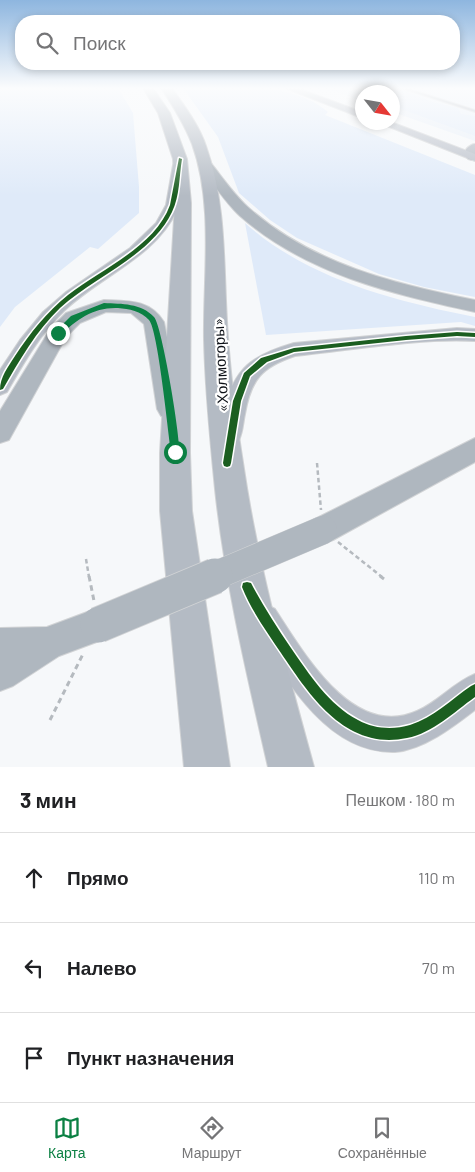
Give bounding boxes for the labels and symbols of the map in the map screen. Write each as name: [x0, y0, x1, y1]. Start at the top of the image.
north arrow: [355, 85, 400, 130]
street label: «Холмогоры»: [209, 318, 231, 412]
route end: [47, 322, 70, 345]
route start: [164, 441, 187, 464]

